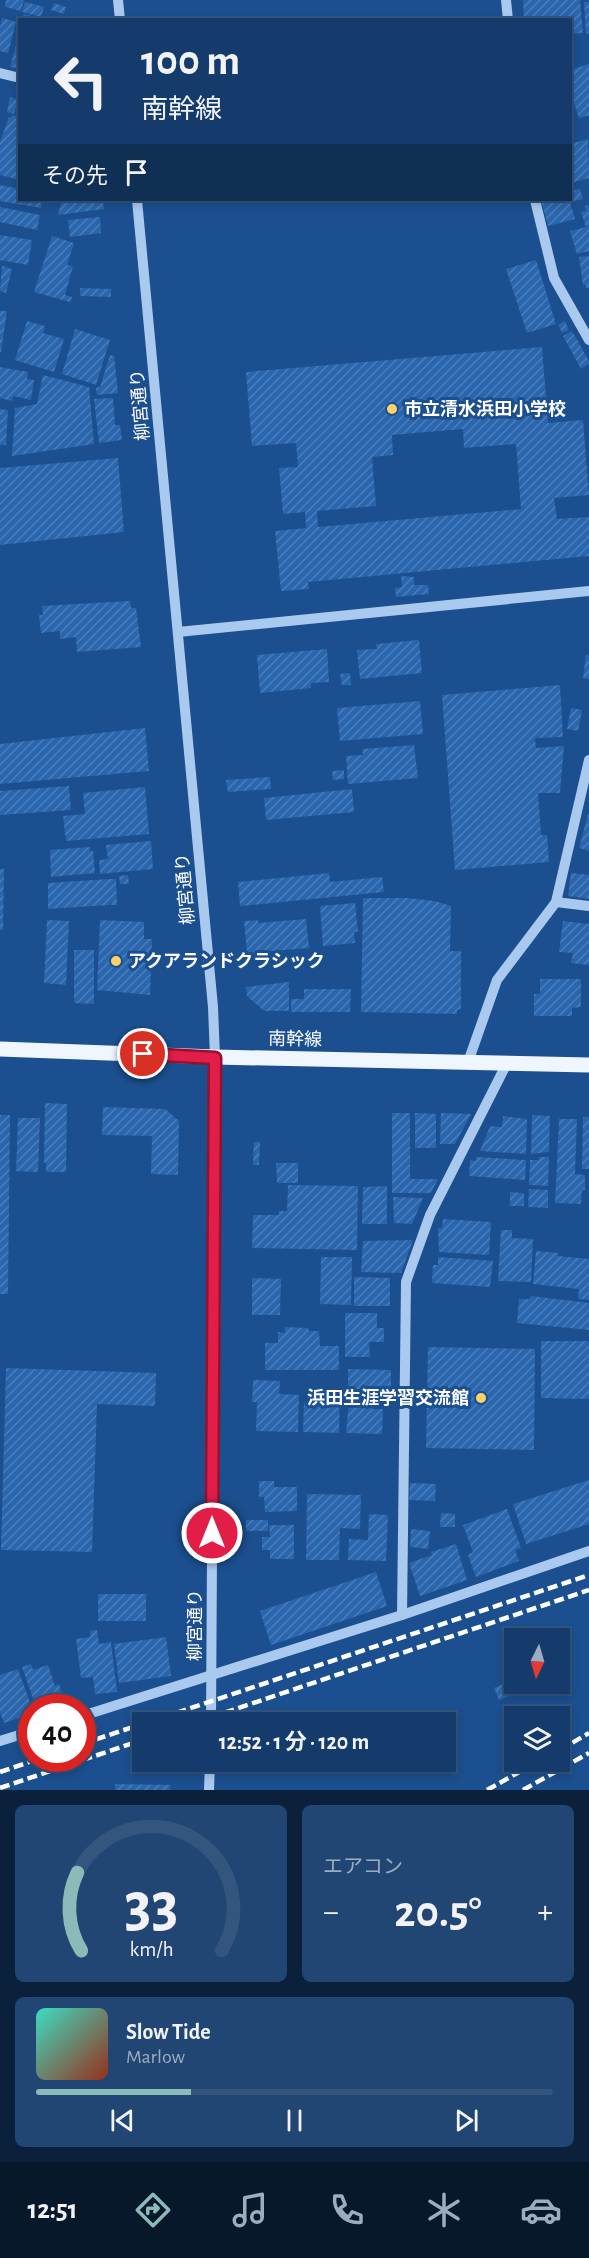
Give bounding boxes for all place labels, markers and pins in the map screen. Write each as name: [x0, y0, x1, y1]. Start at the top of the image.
place label: 市立清水浜田小学校: [404, 399, 566, 419]
marker: 市立清水浜田小学校: [385, 402, 399, 416]
place label: アクアランドクラシック: [128, 952, 325, 971]
marker: アクアランドクラシック: [109, 954, 123, 968]
pin: [117, 1028, 168, 1079]
place label: 浜田生涯学習交流館: [307, 1388, 469, 1408]
marker: 浜田生涯学習交流館: [474, 1391, 488, 1405]

